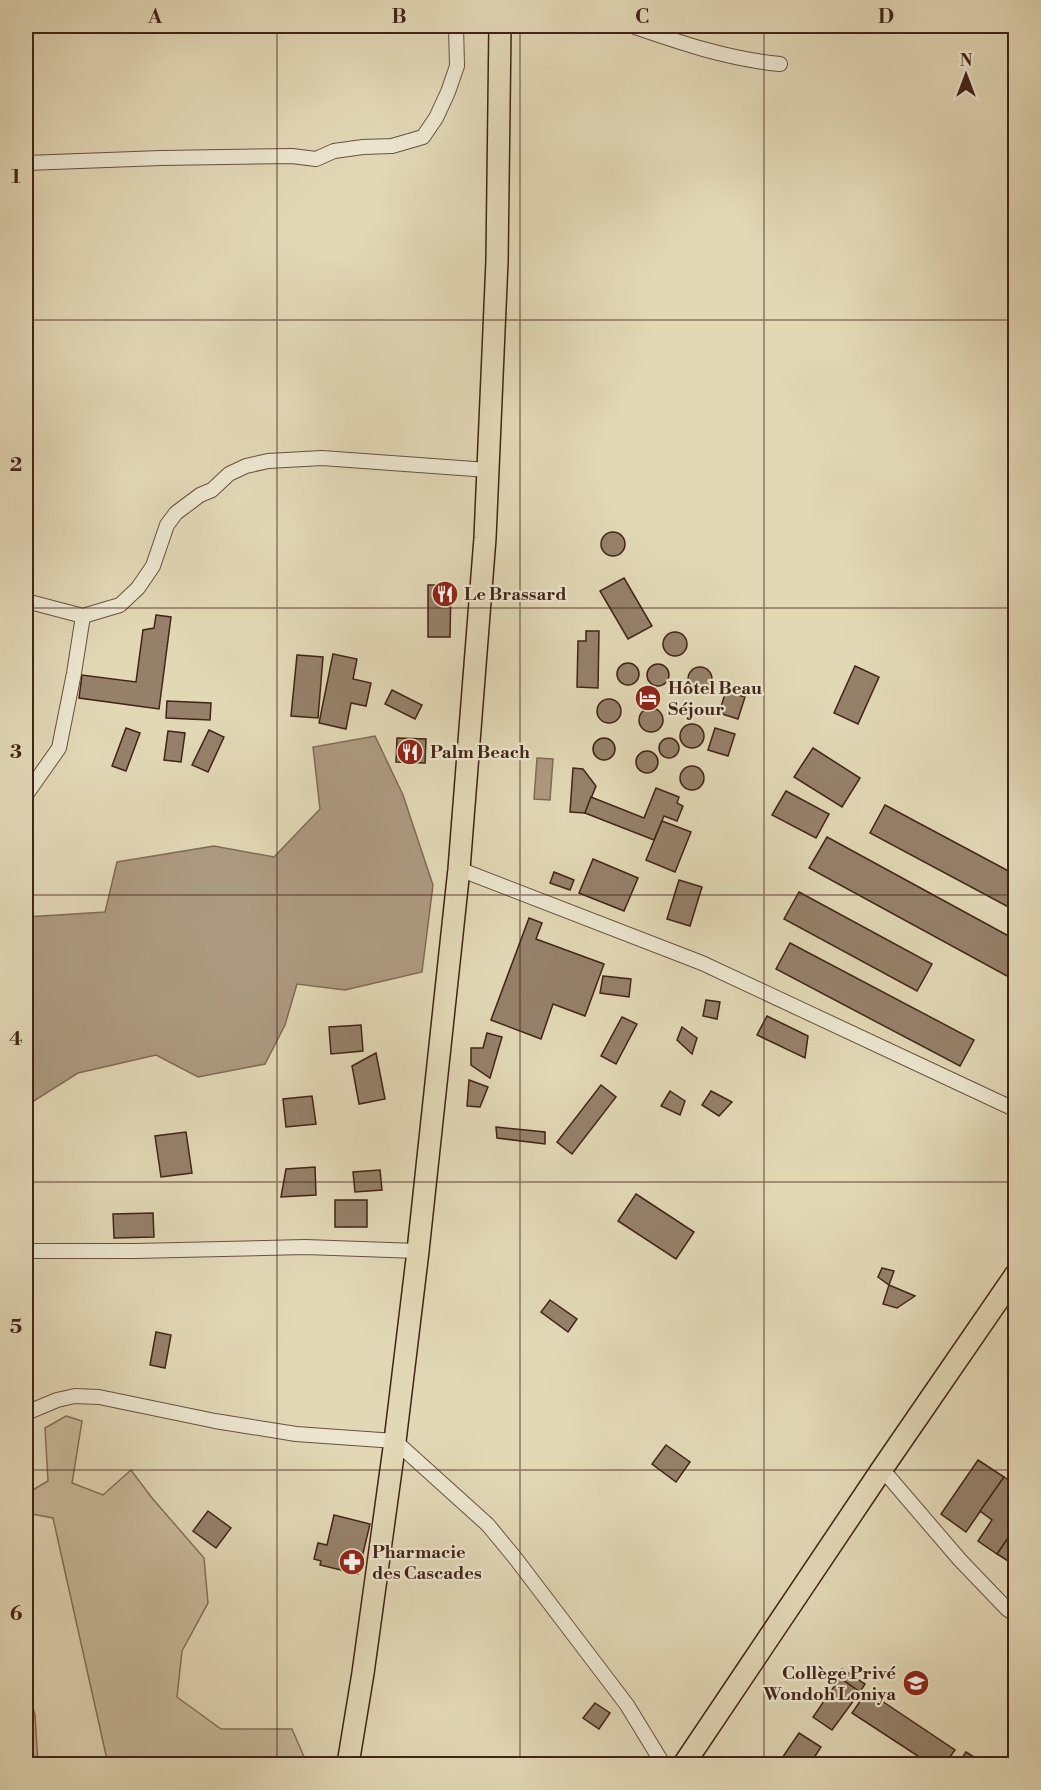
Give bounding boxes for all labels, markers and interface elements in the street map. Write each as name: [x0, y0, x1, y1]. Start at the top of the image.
text: A: [147, 5, 163, 30]
text: B: [391, 5, 407, 30]
text: C: [635, 5, 649, 30]
text: D: [878, 5, 894, 30]
north arrow: [936, 45, 996, 105]
text: N: [960, 51, 973, 71]
text: 1: [11, 165, 21, 190]
text: 2: [10, 453, 22, 478]
restaurant icon: Le Brassard: [430, 579, 460, 609]
place label: Le Brassard: [464, 583, 567, 606]
place label: Hôtel Beau Séjour: [668, 677, 762, 721]
hotel icon: Hôtel Beau Séjour: [633, 683, 663, 713]
restaurant icon: Palm Beach: [395, 737, 425, 767]
text: 3: [10, 740, 22, 765]
place label: Palm Beach: [430, 741, 530, 764]
text: 4: [9, 1027, 23, 1052]
text: 5: [10, 1315, 22, 1340]
place label: Pharmacie des Cascades: [372, 1541, 482, 1585]
pharmacy icon: Pharmacie des Cascades: [337, 1547, 367, 1577]
text: 6: [10, 1602, 23, 1627]
place label: Collège Privé Wondoh Loniya: [762, 1662, 896, 1706]
school or university icon: Collège Privé Wondoh Loniya: [901, 1668, 931, 1698]

